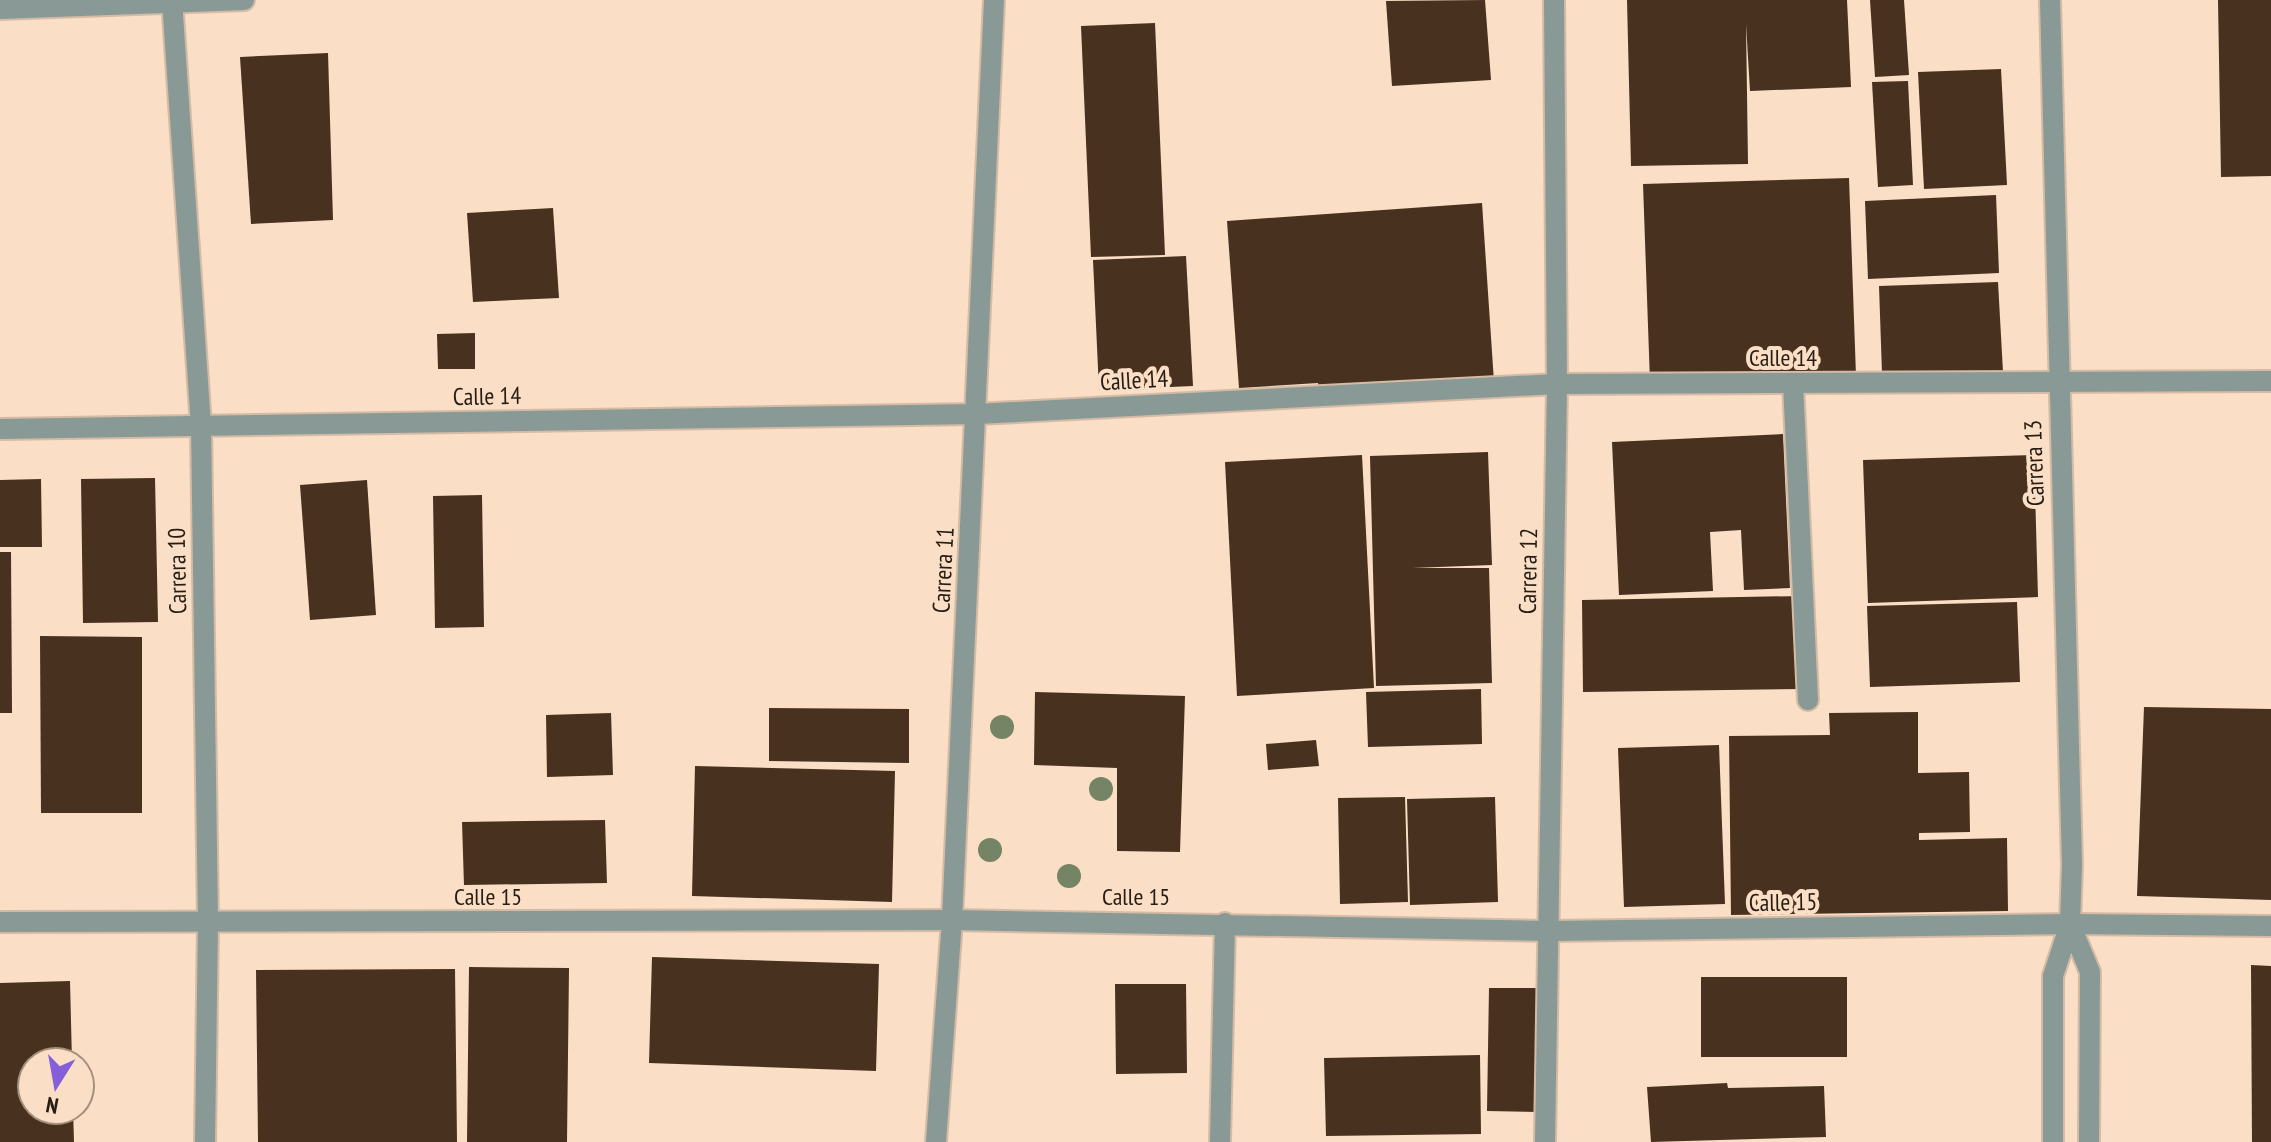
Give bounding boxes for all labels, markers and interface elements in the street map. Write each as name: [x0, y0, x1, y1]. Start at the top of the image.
street label: Calle 14: [1749, 342, 1817, 373]
street label: Calle 14: [1099, 363, 1169, 397]
street label: Calle 14: [453, 380, 521, 412]
street label: Carrera 13: [2017, 419, 2051, 507]
street label: Carrera 11: [925, 526, 961, 614]
street label: Carrera 10: [161, 528, 193, 614]
street label: Carrera 12: [1512, 528, 1544, 614]
street label: Calle 15: [454, 881, 522, 912]
street label: Calle 15: [1102, 881, 1170, 912]
street label: Calle 15: [1749, 886, 1817, 918]
north arrow: [16, 1046, 96, 1126]
text: N: [44, 1091, 61, 1121]

